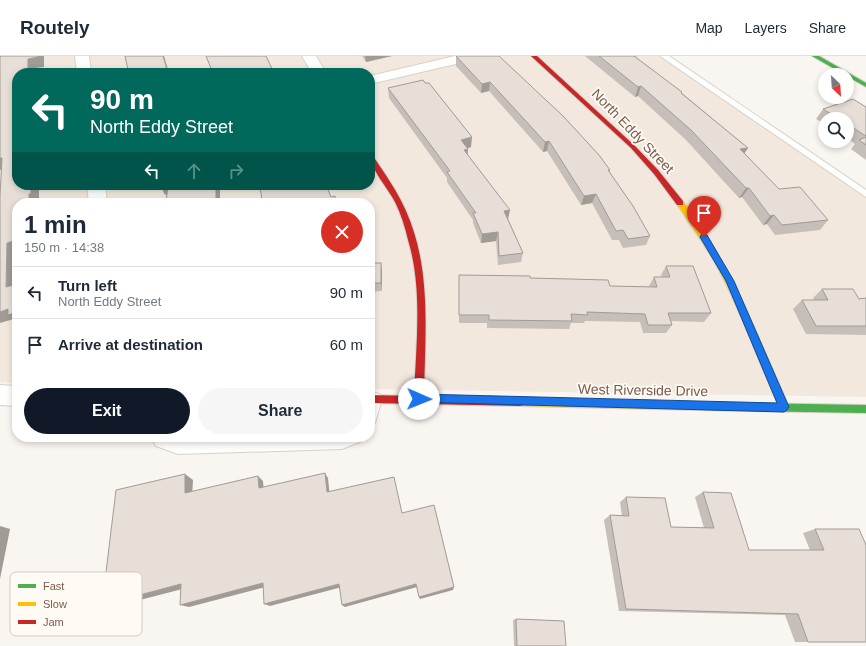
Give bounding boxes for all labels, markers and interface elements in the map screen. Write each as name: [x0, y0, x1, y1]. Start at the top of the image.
text: Routely: [20, 17, 90, 38]
text: Map: [695, 20, 723, 36]
text: Layers: [745, 20, 787, 36]
text: Share: [809, 20, 846, 36]
north arrow: [818, 68, 854, 104]
map controls: [818, 68, 854, 148]
icon: left: [24, 84, 76, 136]
text: 90 m: [90, 84, 154, 115]
street label: North Eddy Street: [589, 85, 677, 177]
button: search: [818, 112, 854, 148]
text: North Eddy Street: [90, 117, 233, 137]
icon: left: [141, 160, 163, 182]
icon: ahead: [183, 160, 205, 182]
icon: right: [225, 160, 247, 182]
pin: [687, 196, 721, 237]
icon: arrive: [693, 202, 715, 224]
text: 1 min: [24, 211, 87, 238]
button: close: [321, 211, 363, 253]
text: 150 m · 14:38: [24, 240, 104, 255]
text: Turn left: [58, 277, 117, 294]
icon: left: [24, 282, 46, 304]
text: 90 m: [330, 284, 363, 301]
text: North Eddy Street: [58, 294, 161, 309]
icon: arrive: [24, 334, 46, 356]
text: Arrive at destination: [58, 336, 203, 353]
text: 60 m: [330, 336, 363, 353]
position arrow: [398, 378, 440, 420]
street label: West Riverside Drive: [578, 381, 709, 399]
button: Exit: [24, 388, 190, 434]
button: Share: [198, 388, 363, 434]
legend: [10, 572, 142, 636]
text: Fast: [43, 580, 64, 592]
text: Slow: [43, 598, 67, 610]
text: Jam: [43, 616, 64, 628]

